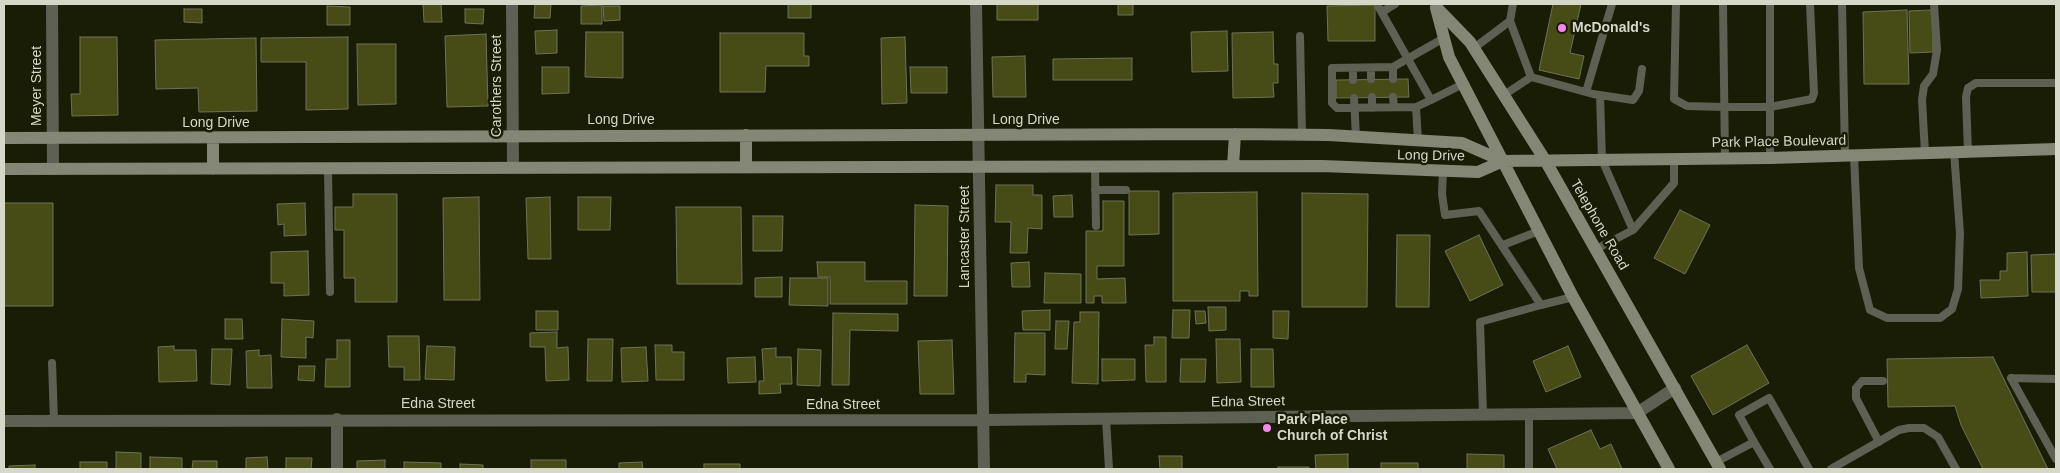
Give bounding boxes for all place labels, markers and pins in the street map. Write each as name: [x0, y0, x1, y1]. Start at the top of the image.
place label: McDonald's: [1572, 20, 1650, 36]
marker: McDonald's: [1556, 22, 1568, 34]
place label: Park Place Church of Christ: [1277, 412, 1387, 444]
marker: Park Place Church of Christ: [1261, 422, 1273, 434]

